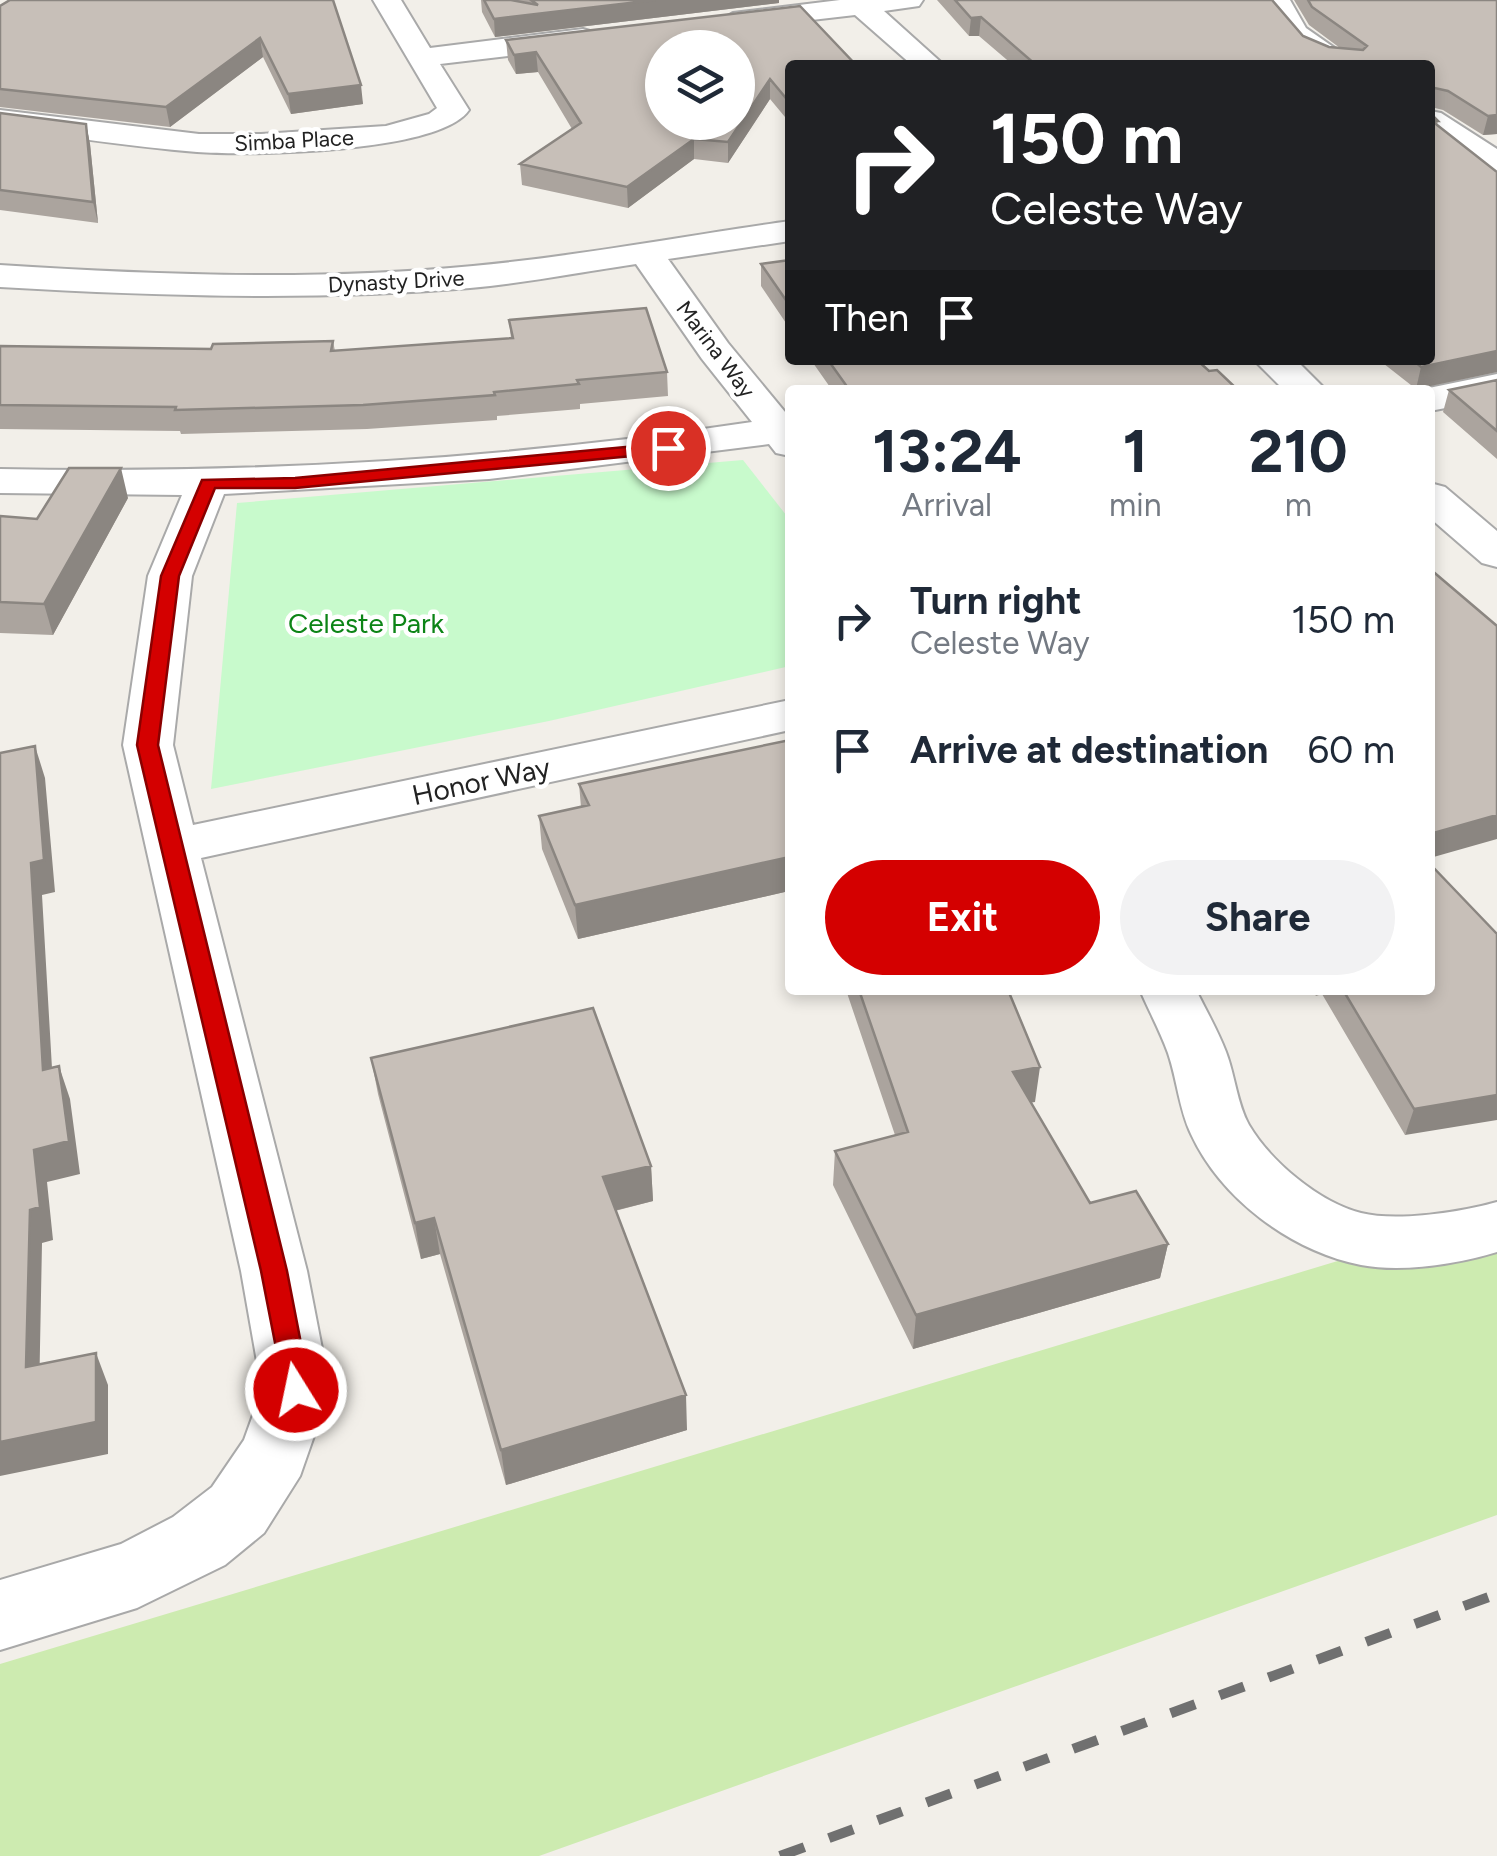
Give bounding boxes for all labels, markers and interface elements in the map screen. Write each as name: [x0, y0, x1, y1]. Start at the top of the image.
map controls: [645, 30, 755, 140]
button: layers: [645, 30, 755, 140]
text: 150 m: [990, 96, 1183, 181]
icon: right: [825, 100, 955, 230]
street label: Simba Place: [234, 124, 354, 157]
text: Celeste Way: [990, 181, 1243, 235]
street label: Dynasty Drive: [327, 264, 465, 299]
icon: arrive: [929, 290, 984, 345]
text: Then: [825, 295, 909, 341]
street label: Marina Way: [670, 296, 761, 403]
pin: [626, 406, 711, 491]
text: 13:24: [872, 415, 1022, 487]
text: 1: [1123, 415, 1148, 487]
text: 210: [1249, 415, 1348, 487]
icon: arrive: [641, 421, 696, 476]
text: Arrival: [902, 486, 992, 524]
text: min: [1109, 486, 1162, 524]
text: m: [1285, 486, 1312, 524]
text: Turn right: [910, 578, 1082, 624]
icon: right: [825, 593, 880, 648]
text: 150 m: [1291, 597, 1395, 643]
park label: Celeste Park: [288, 606, 444, 640]
text: Celeste Way: [910, 624, 1090, 662]
icon: arrive: [825, 723, 880, 778]
text: Arrive at destination: [910, 727, 1268, 773]
text: 60 m: [1307, 727, 1395, 773]
street label: Honor Way: [409, 750, 553, 812]
button: Exit: [825, 860, 1100, 975]
button: Share: [1120, 860, 1395, 975]
position arrow: [244, 1338, 348, 1442]

